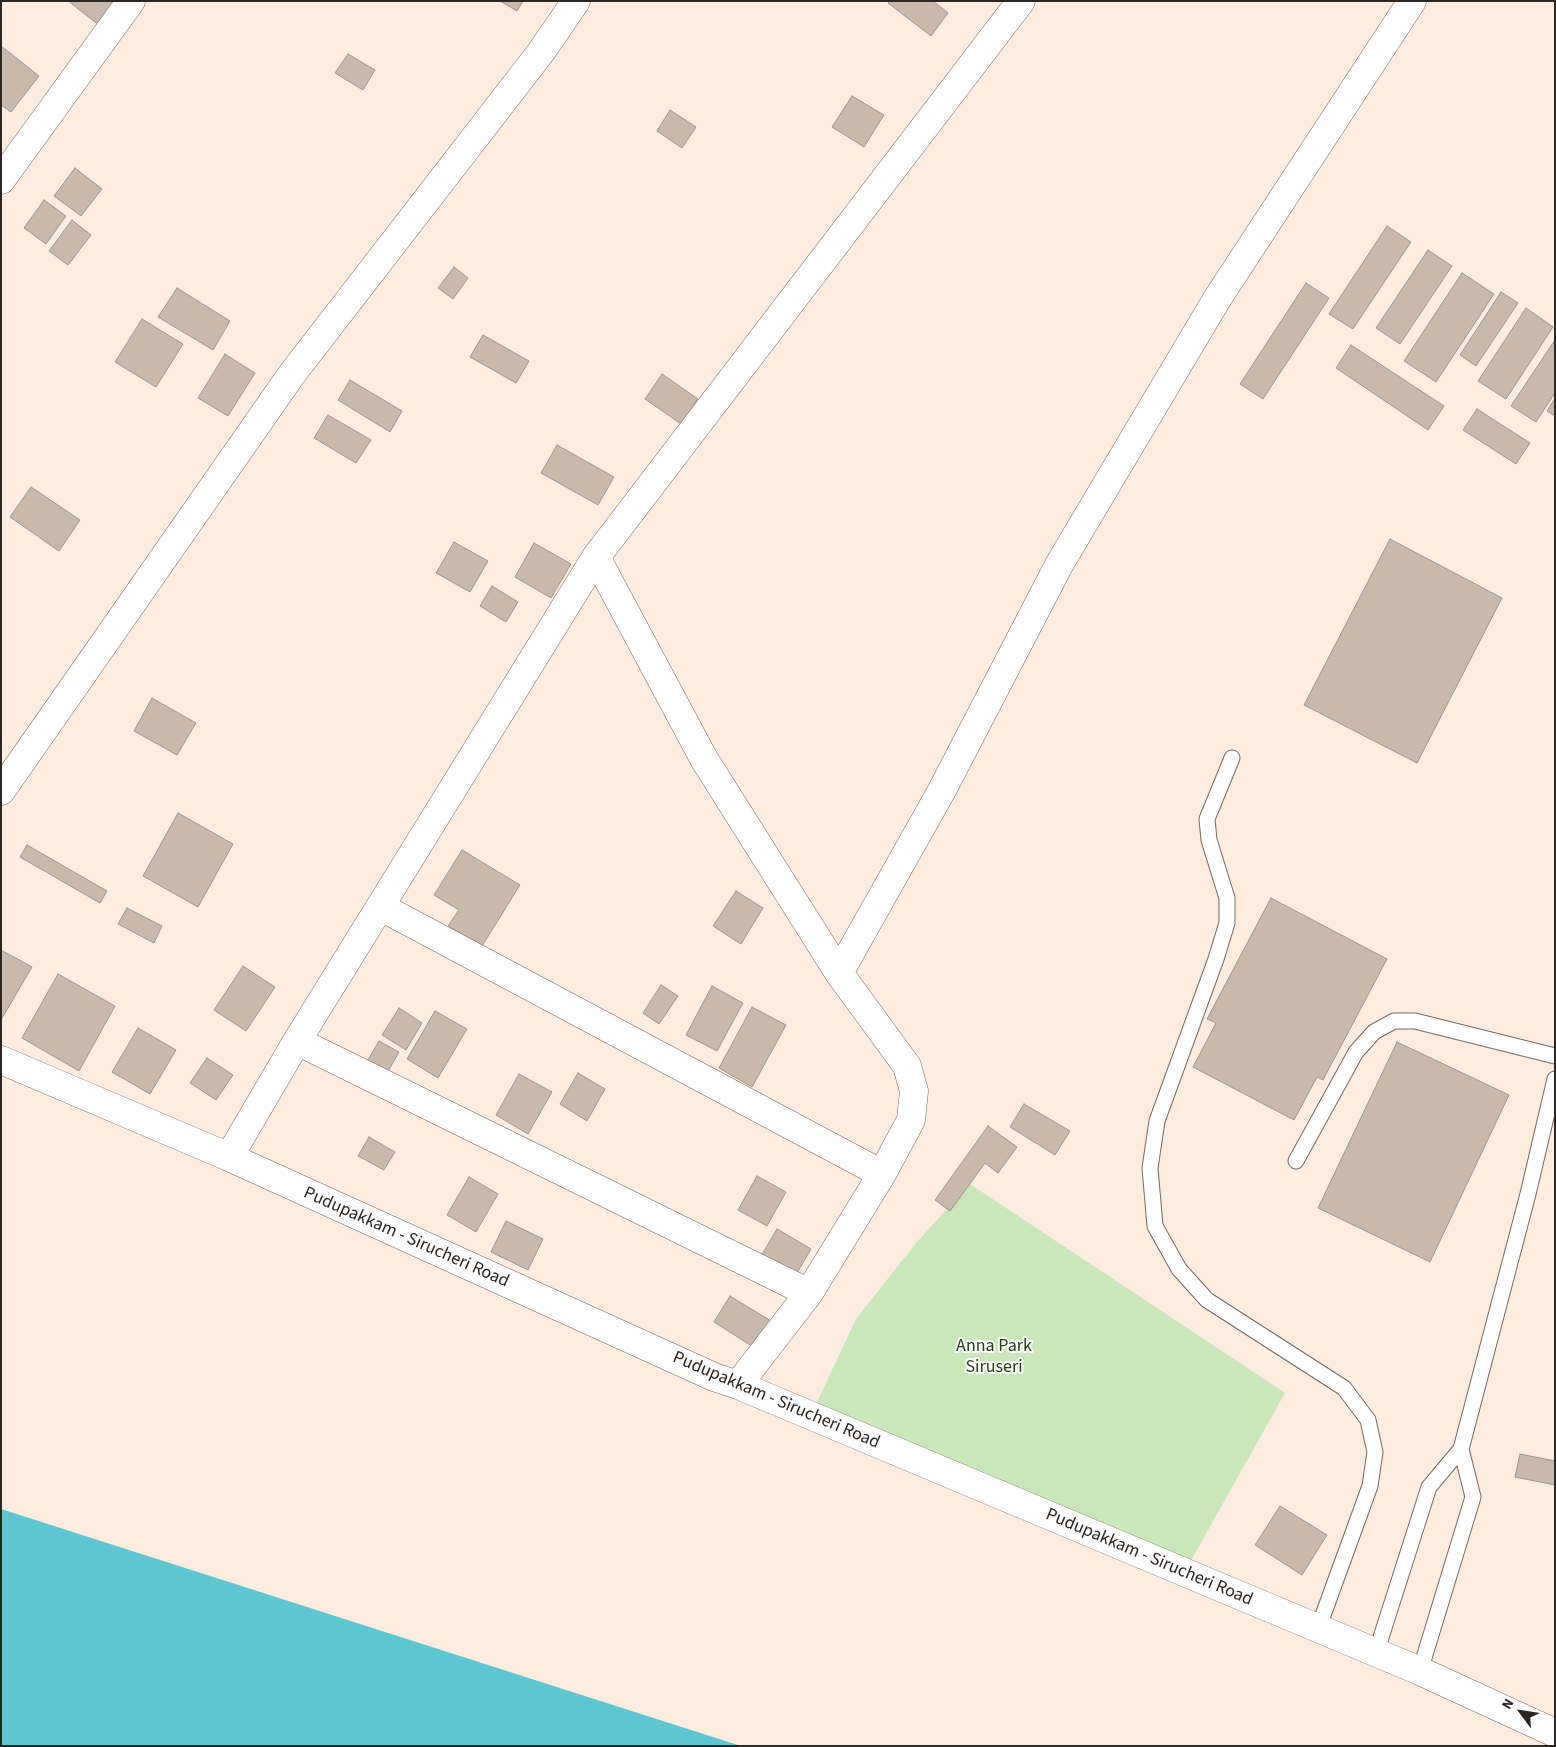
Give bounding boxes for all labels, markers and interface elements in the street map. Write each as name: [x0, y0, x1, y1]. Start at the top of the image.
street label: Pudupakkam - Sirucheri Road: [300, 1183, 512, 1293]
park label: Anna Park Siruseri: [956, 1336, 1032, 1378]
street label: Pudupakkam - Sirucheri Road: [669, 1348, 883, 1454]
street label: Pudupakkam - Sirucheri Road: [1042, 1505, 1256, 1611]
north arrow: [1496, 1687, 1546, 1737]
text: N: [1497, 1695, 1519, 1713]

